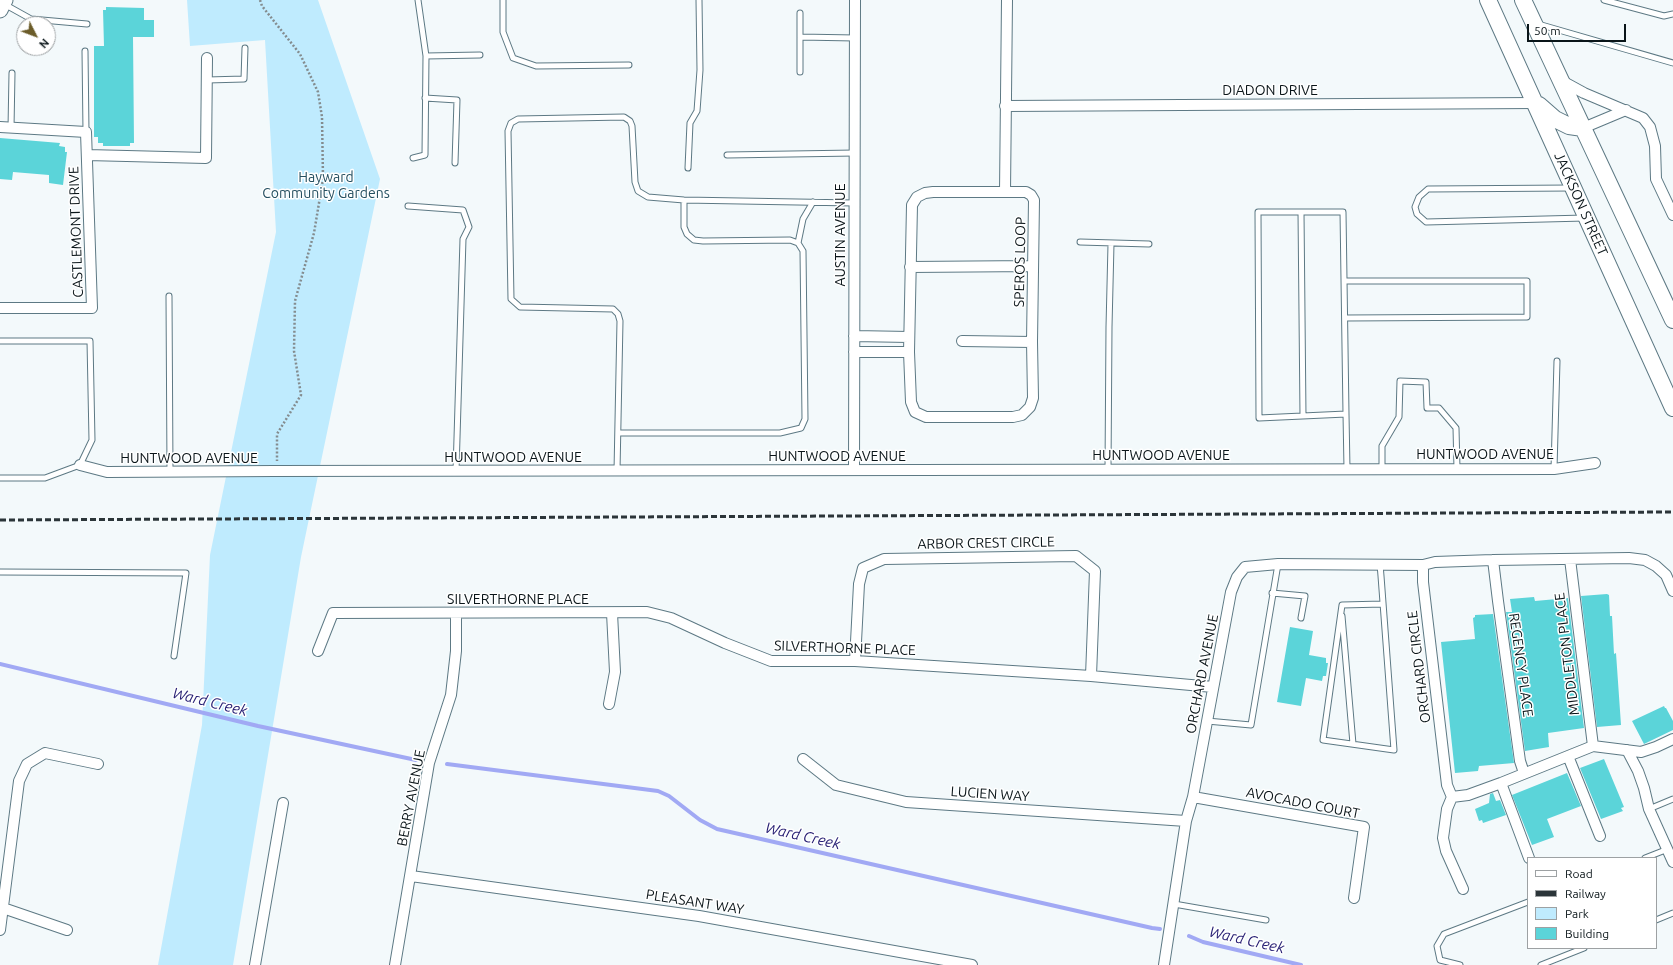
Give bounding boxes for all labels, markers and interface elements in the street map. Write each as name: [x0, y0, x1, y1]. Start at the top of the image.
north arrow: [16, 16, 56, 56]
scale bar: [1529, 16, 1628, 42]
text: 50 m: [1534, 24, 1561, 37]
text: N: [37, 36, 51, 50]
street label: DIADON DRIVE: [1222, 82, 1318, 98]
street label: JACKSON STREET: [1551, 150, 1611, 258]
street label: CASTLEMONT DRIVE: [65, 166, 87, 298]
park label: Hayward Community Gardens: [262, 169, 390, 202]
street label: AUSTIN AVENUE: [832, 183, 848, 287]
street label: SPEROS LOOP: [1011, 217, 1029, 307]
street label: HUNTWOOD AVENUE: [1416, 446, 1554, 462]
street label: HUNTWOOD AVENUE: [1092, 447, 1230, 463]
street label: HUNTWOOD AVENUE: [768, 448, 906, 464]
street label: HUNTWOOD AVENUE: [444, 449, 582, 465]
street label: HUNTWOOD AVENUE: [120, 450, 258, 466]
street label: ARBOR CREST CIRCLE: [917, 533, 1055, 553]
street label: SILVERTHORNE PLACE: [447, 591, 589, 607]
street label: MIDDLETON PLACE: [1551, 592, 1583, 716]
street label: ORCHARD CIRCLE: [1404, 610, 1434, 724]
street label: REGENCY PLACE: [1505, 612, 1537, 718]
street label: ORCHARD AVENUE: [1182, 613, 1222, 735]
street label: SILVERTHORNE PLACE: [774, 637, 916, 659]
water label: Ward Creek: [171, 684, 249, 720]
street label: BERRY AVENUE: [393, 748, 429, 848]
street label: LUCIEN WAY: [950, 783, 1030, 805]
street label: AVOCADO COURT: [1245, 784, 1361, 822]
water label: Ward Creek: [764, 819, 842, 853]
legend: [1527, 857, 1657, 949]
text: Road: [1565, 867, 1593, 880]
street label: PLEASANT WAY: [645, 886, 745, 918]
text: Railway: [1565, 887, 1606, 900]
text: Park: [1565, 907, 1589, 920]
water label: Ward Creek: [1208, 923, 1286, 957]
text: Building: [1565, 927, 1609, 940]

